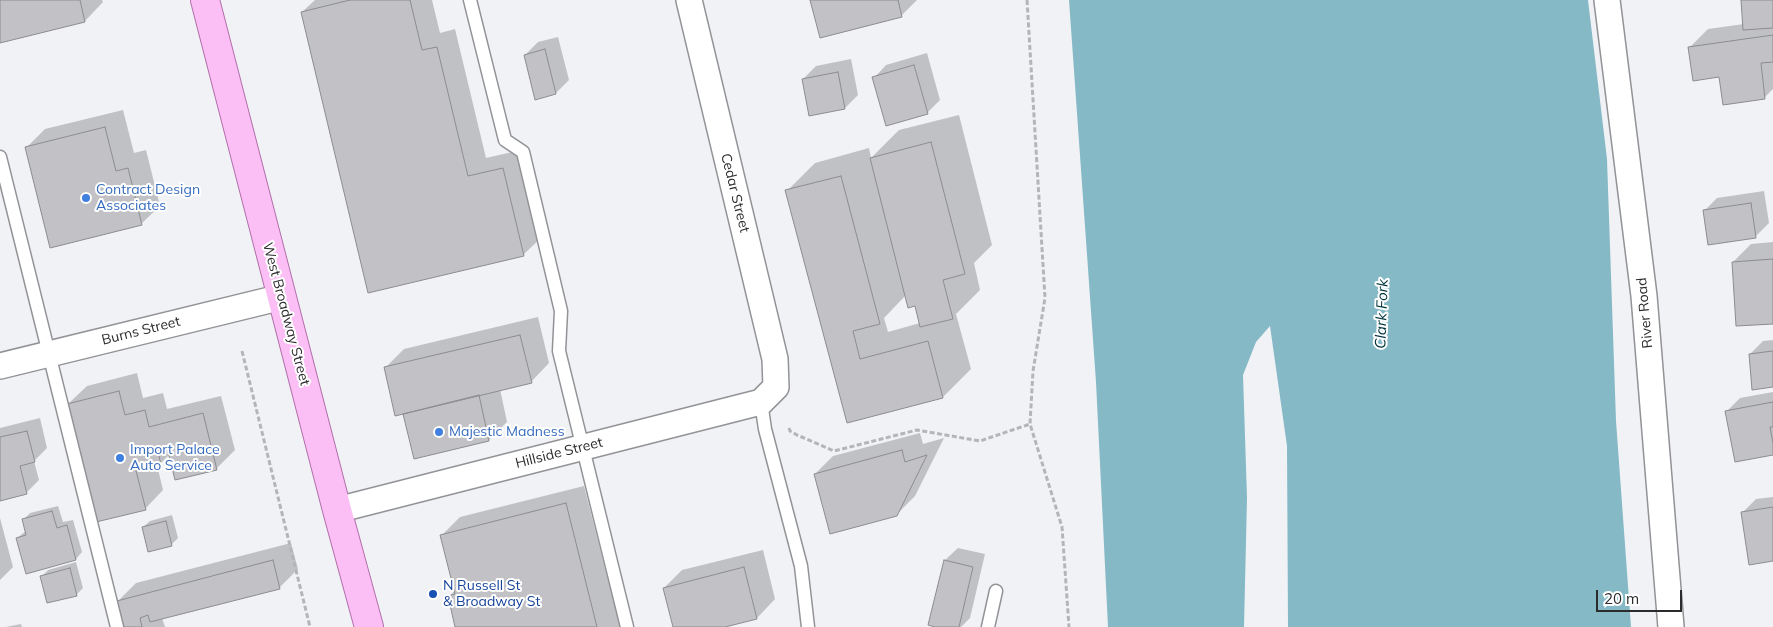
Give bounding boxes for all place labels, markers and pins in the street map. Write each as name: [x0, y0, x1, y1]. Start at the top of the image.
place label: Contract Design Associates: [96, 182, 200, 214]
marker: Contract Design Associates: [80, 192, 92, 204]
place label: Majestic Madness: [449, 424, 565, 440]
marker: Majestic Madness: [433, 426, 445, 438]
place label: Import Palace Auto Service: [130, 442, 220, 474]
marker: Import Palace Auto Service: [114, 452, 126, 464]
place label: N Russell St & Broadway St: [443, 578, 540, 610]
marker: N Russell St & Broadway St: [427, 588, 439, 600]

